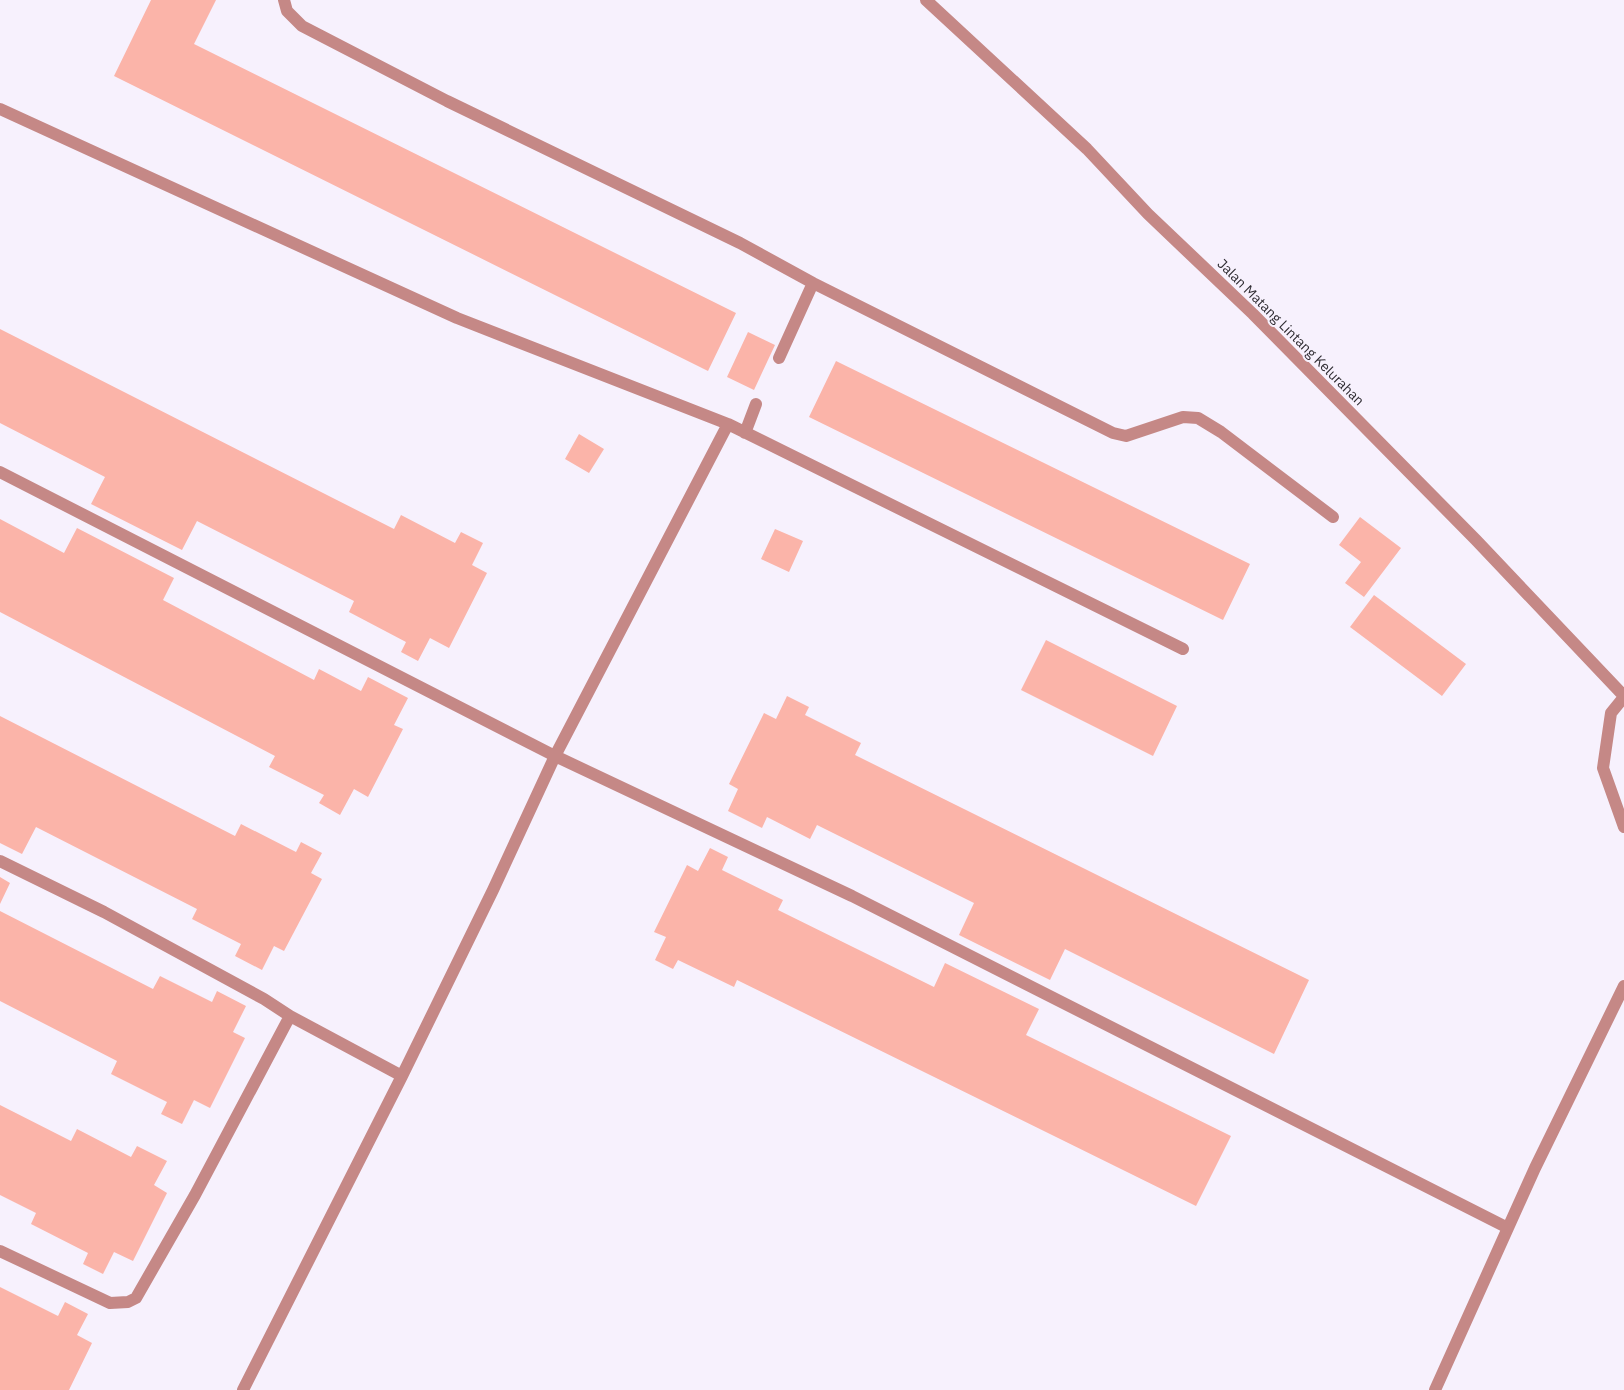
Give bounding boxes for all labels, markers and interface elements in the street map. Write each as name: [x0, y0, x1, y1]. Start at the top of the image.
street label: Jalan Matang Lintang Kelurahan: [1214, 255, 1368, 409]

